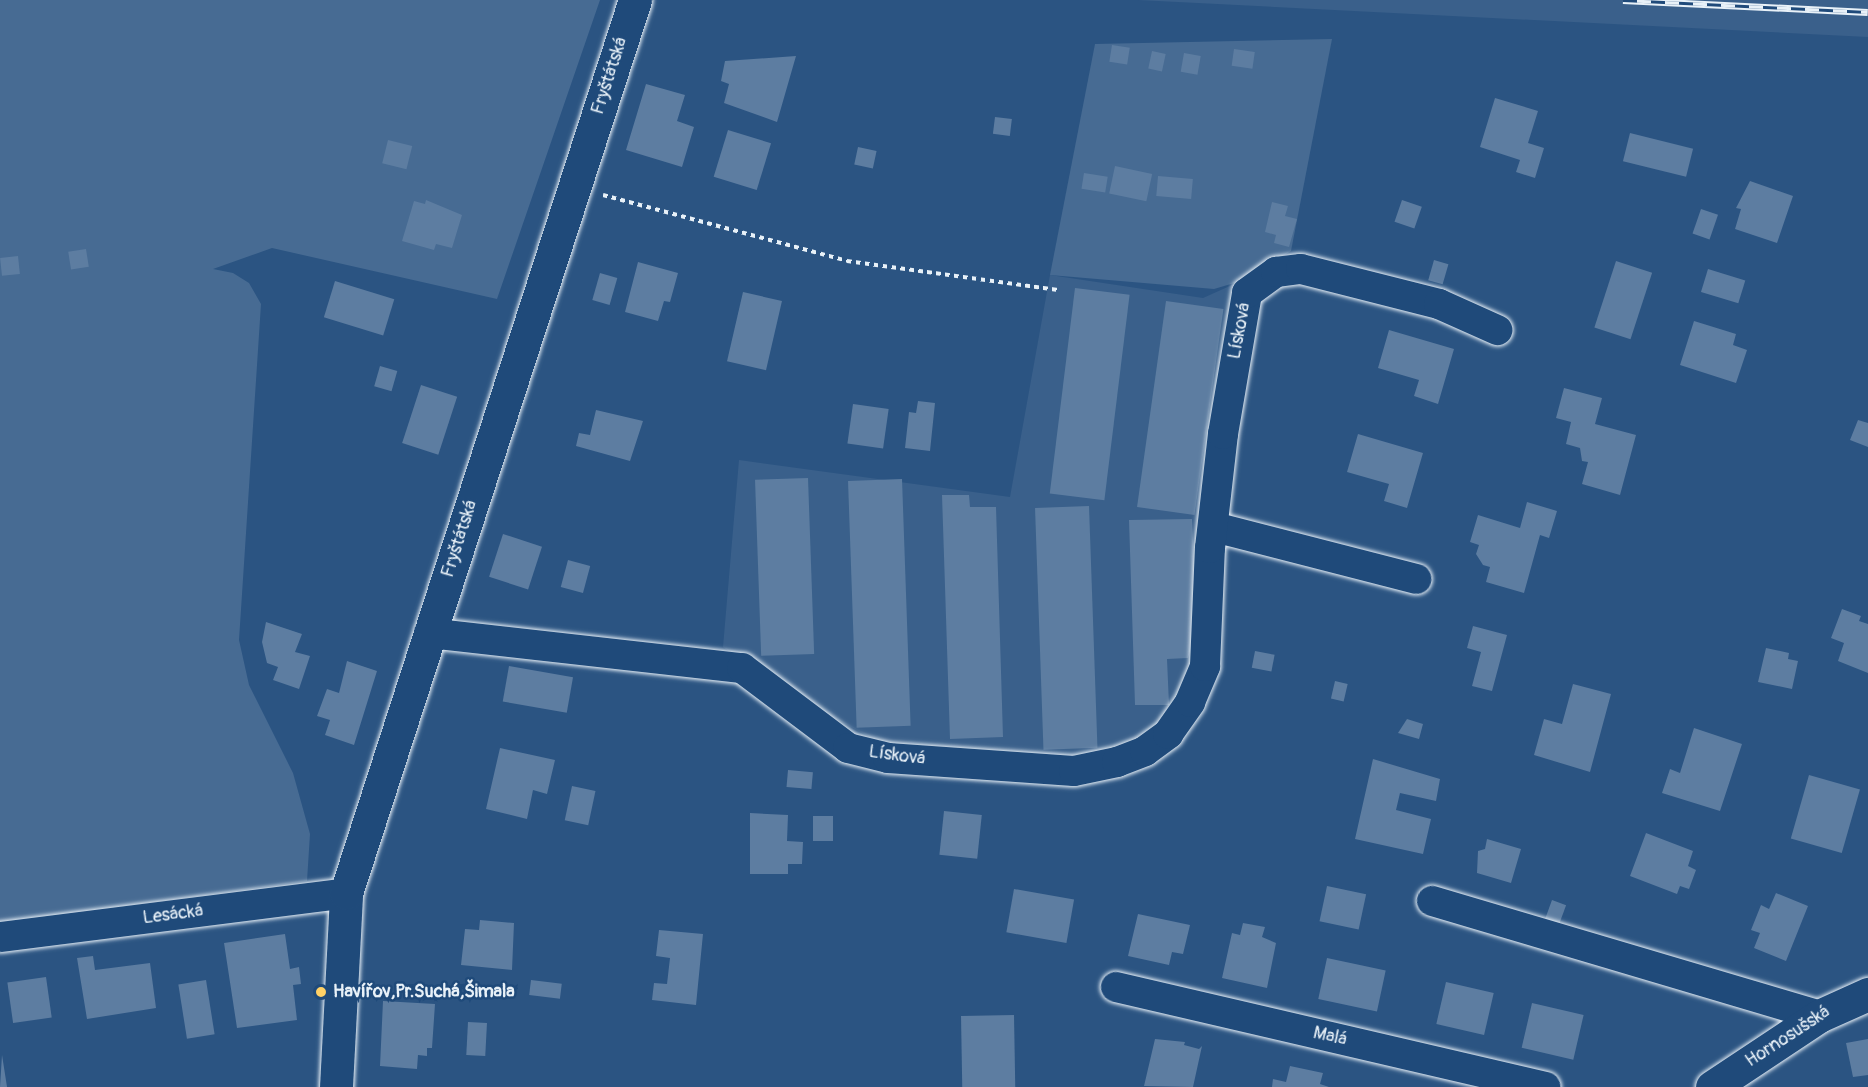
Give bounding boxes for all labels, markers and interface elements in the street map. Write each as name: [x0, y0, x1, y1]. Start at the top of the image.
street label: Fryštátská: [587, 35, 633, 117]
street label: Lísková: [1224, 301, 1256, 361]
street label: Fryštátská: [437, 498, 483, 580]
street label: Lísková: [867, 741, 927, 771]
street label: Lesácká: [142, 901, 204, 929]
place label: Havířov,Pr.Suchá,Šimala: [333, 981, 515, 1003]
marker: Havířov,Pr.Suchá,Šimala: [314, 985, 328, 999]
street label: Hornosušská: [1742, 1002, 1834, 1072]
street label: Malá: [1311, 1023, 1349, 1051]

